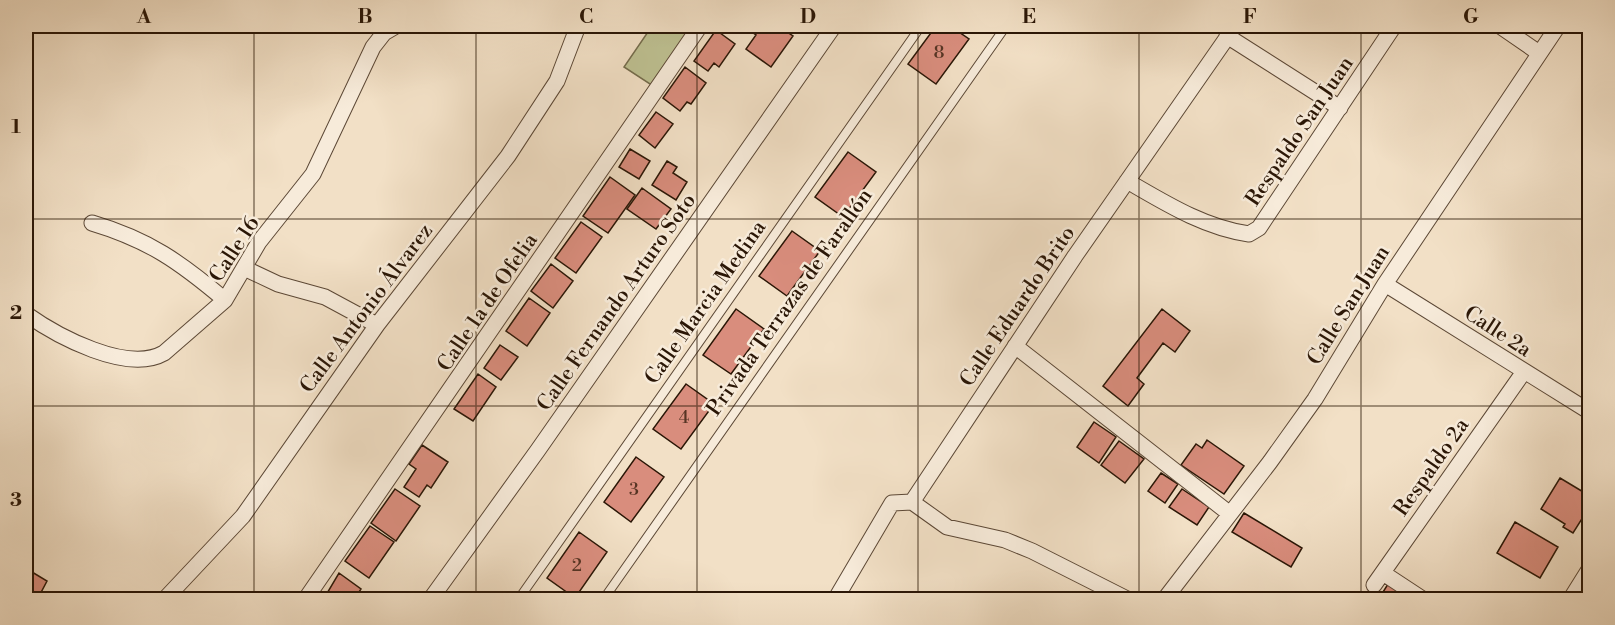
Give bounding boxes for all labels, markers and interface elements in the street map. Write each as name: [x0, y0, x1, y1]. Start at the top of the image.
text: A: [136, 5, 152, 30]
text: B: [357, 5, 373, 30]
text: C: [579, 5, 593, 30]
text: D: [800, 5, 816, 30]
text: E: [1022, 5, 1036, 30]
text: F: [1243, 5, 1257, 30]
text: G: [1463, 5, 1479, 30]
house number: 8: [933, 41, 945, 64]
street label: Respaldo San Juan: [1240, 51, 1360, 211]
text: 1: [11, 115, 21, 140]
street label: Privada Terrazas de Farallón: [701, 183, 879, 421]
street label: Calle Fernando Arturo Soto: [532, 189, 702, 416]
street label: Calle 16: [204, 211, 266, 287]
street label: Calle Marcia Medina: [640, 215, 772, 390]
street label: Calle Antonio Álvarez: [293, 218, 439, 398]
street label: Calle Eduardo Brito: [954, 221, 1081, 392]
street label: Calle 1a de Ofelia: [432, 228, 544, 377]
street label: Calle San Juan: [1302, 241, 1396, 370]
text: 2: [10, 301, 22, 326]
street label: Calle 2a: [1459, 301, 1536, 363]
house number: 4: [679, 406, 690, 429]
street label: Respaldo 2a: [1389, 413, 1475, 522]
house number: 3: [629, 478, 639, 501]
text: 3: [10, 488, 22, 513]
house number: 2: [572, 554, 582, 577]

